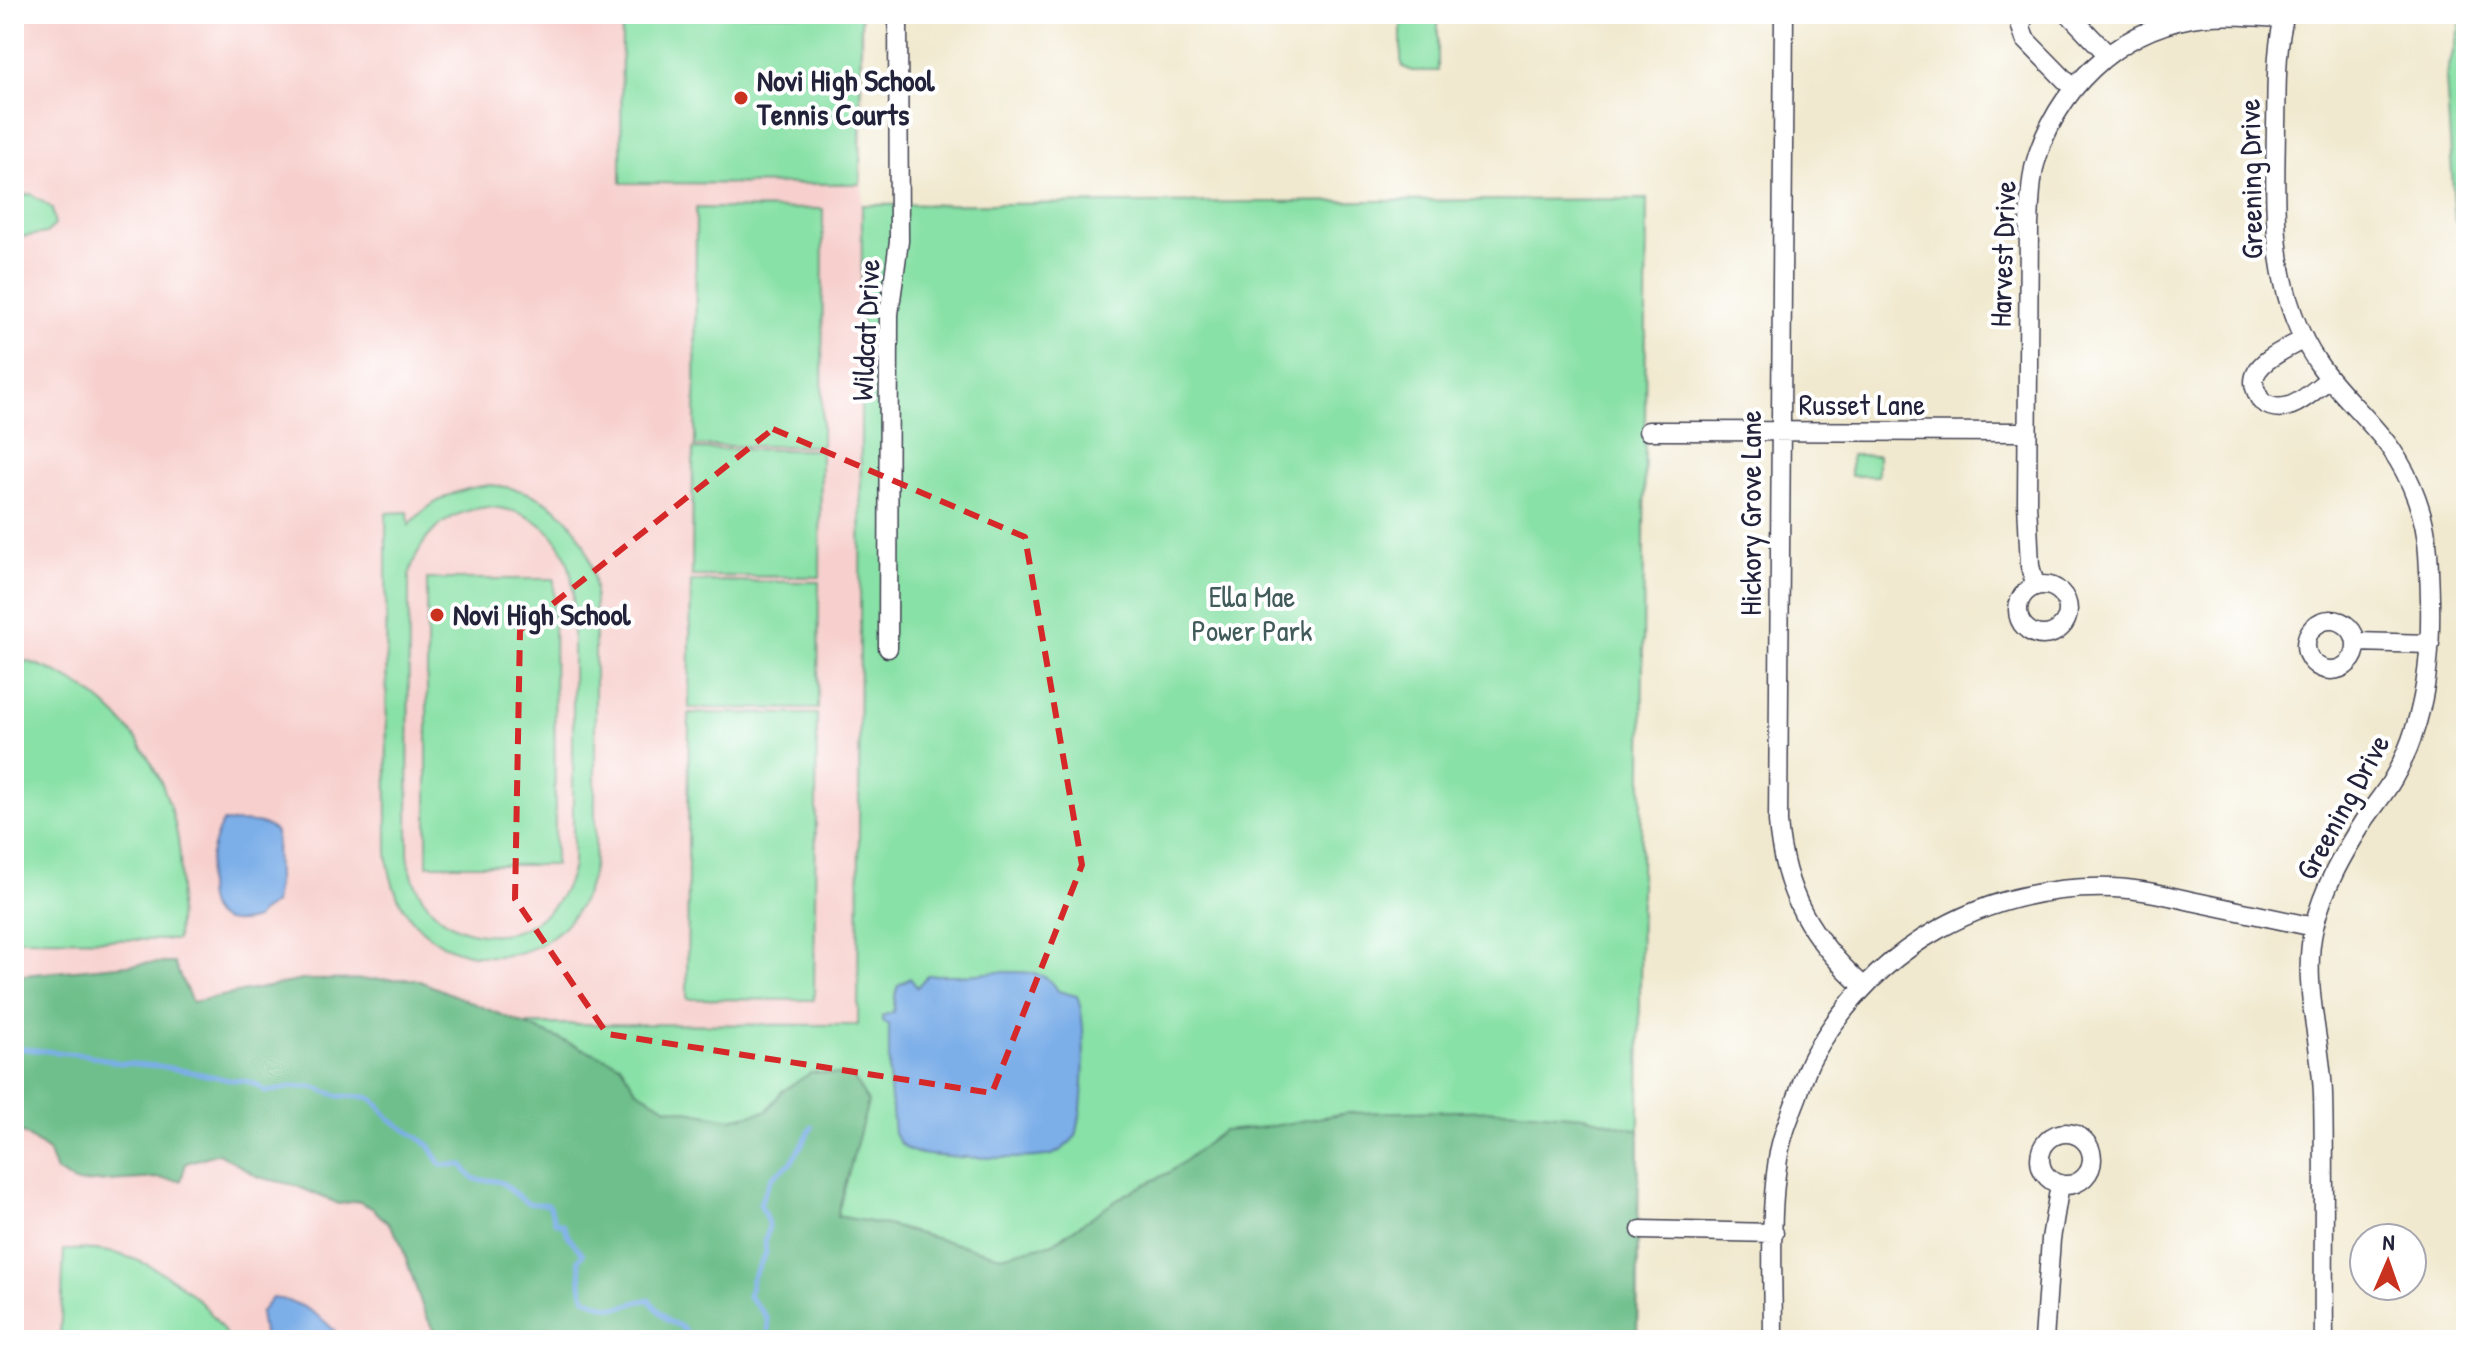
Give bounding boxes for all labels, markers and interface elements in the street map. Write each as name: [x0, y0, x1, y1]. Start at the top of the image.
place label: Novi High School Tennis Courts: [756, 60, 935, 134]
marker: Novi High School Tennis Courts: [732, 89, 750, 107]
street label: Greening Drive: [2229, 98, 2271, 260]
street label: Harvest Drive: [1979, 180, 2025, 328]
street label: Wildcat Drive: [841, 258, 889, 402]
street label: Russet Lane: [1799, 384, 1925, 424]
street label: Hickory Grove Lane: [1730, 410, 1770, 616]
park label: Ella Mae Power Park: [1192, 576, 1313, 650]
place label: Novi High School: [453, 594, 631, 635]
marker: Novi High School: [428, 606, 446, 624]
street label: Greening Drive: [2286, 727, 2399, 886]
north arrow: [2348, 1222, 2428, 1302]
text: N: [2382, 1227, 2395, 1257]

